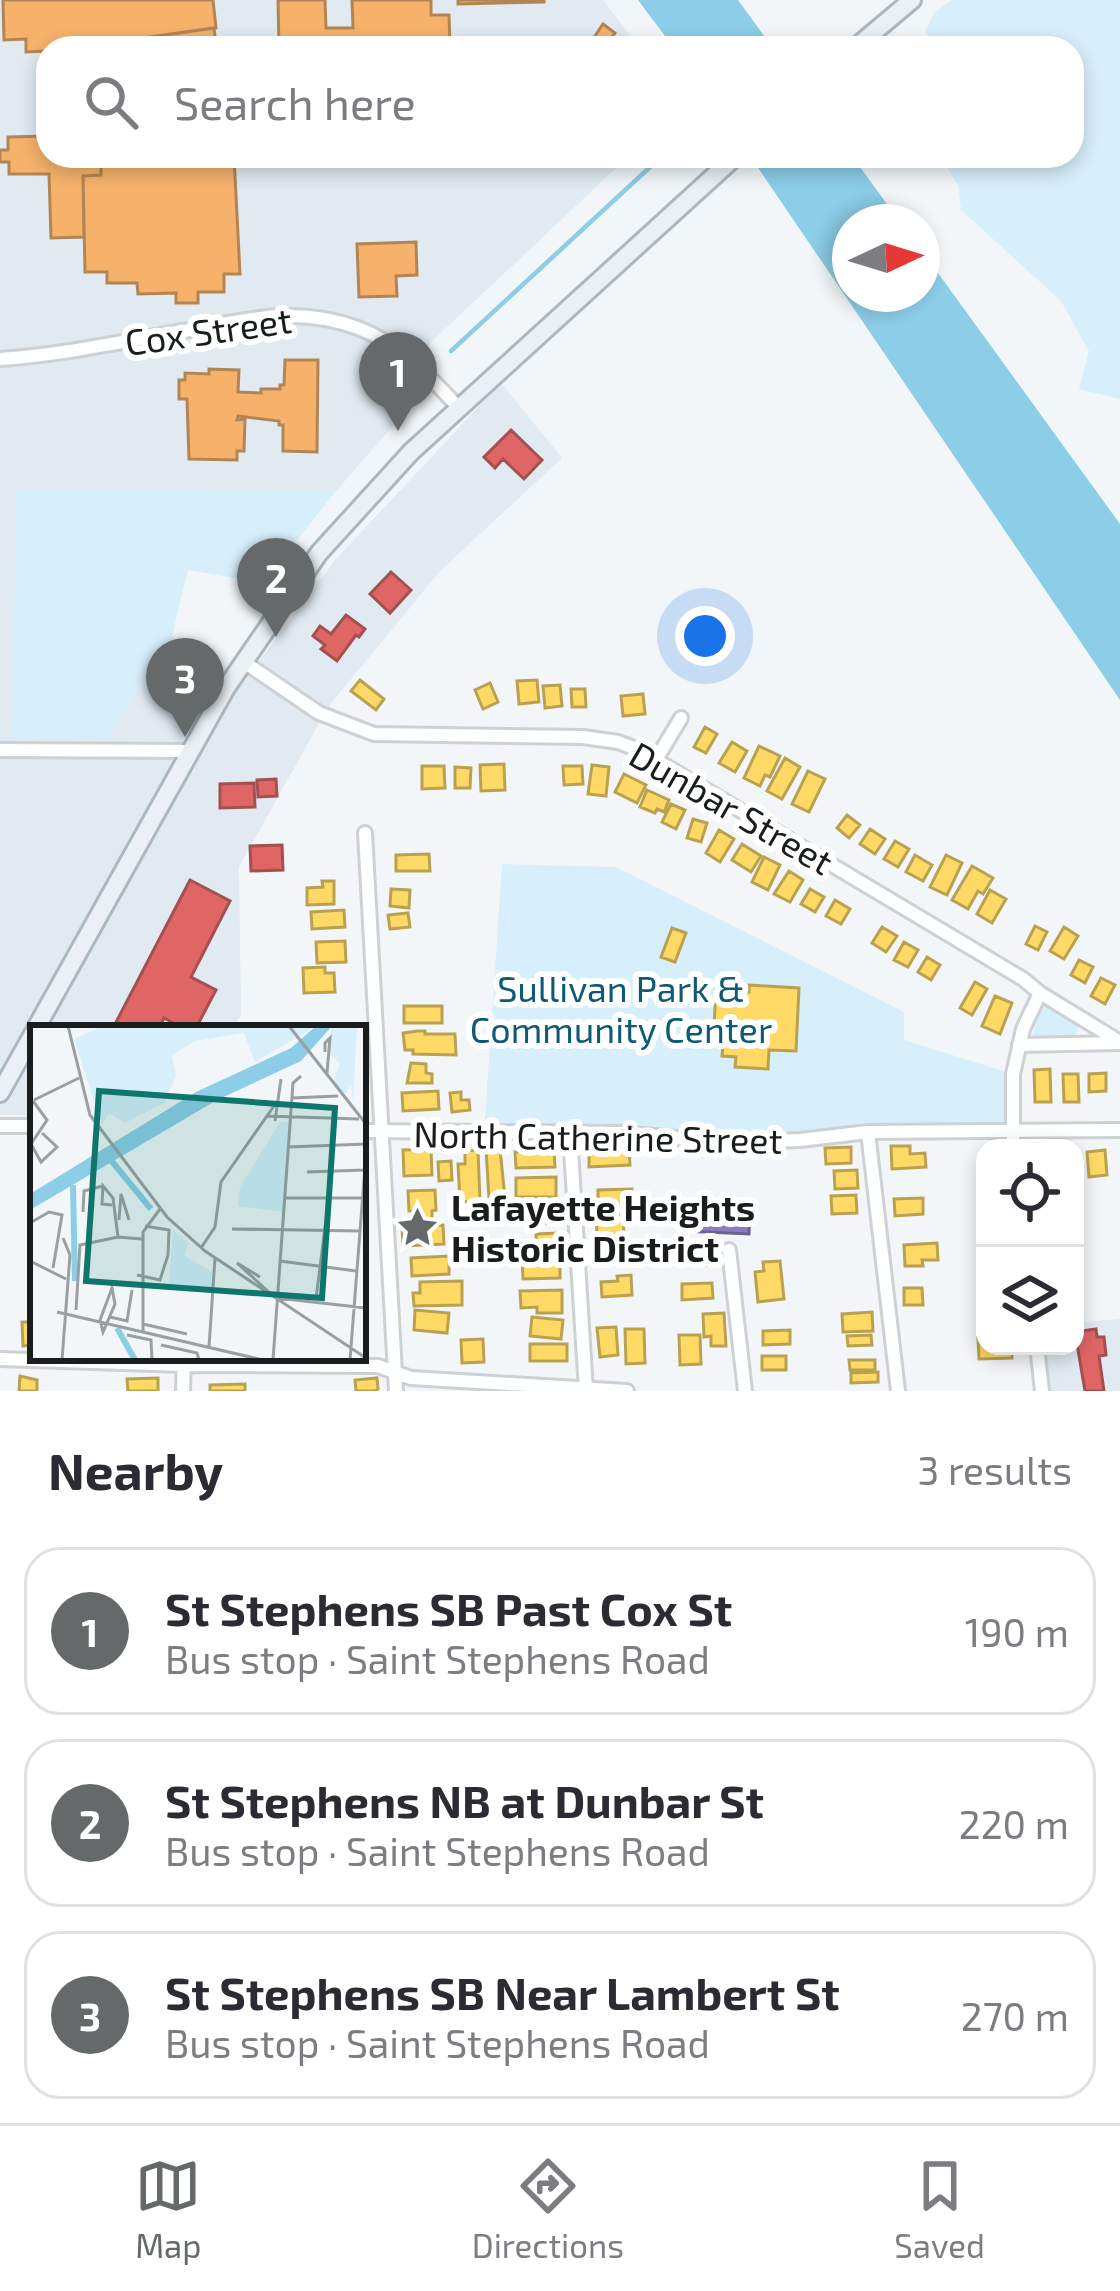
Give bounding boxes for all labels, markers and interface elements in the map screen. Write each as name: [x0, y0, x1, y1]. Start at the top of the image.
search box: [36, 36, 1084, 168]
icon: search: [78, 69, 144, 135]
text: Search here: [174, 75, 416, 129]
north arrow: [832, 204, 940, 312]
street label: Cox Street: [122, 297, 294, 363]
pin: 1: [359, 332, 437, 431]
pin: 2: [237, 538, 315, 637]
your location: [675, 606, 735, 666]
pin: 3: [146, 638, 224, 737]
street label: Dunbar Street: [623, 732, 841, 882]
park label: Sullivan Park & Community Center: [470, 966, 772, 1050]
inset map: [30, 1025, 366, 1361]
street label: North Catherine Street: [413, 1111, 783, 1161]
map controls: [976, 1139, 1084, 1355]
button: locate: [976, 1139, 1084, 1247]
place label: Lafayette Heights Historic District: [451, 1185, 755, 1269]
place icon: Lafayette Heights Historic District: [394, 1204, 440, 1250]
button: layers: [976, 1247, 1084, 1355]
text: Nearby: [48, 1439, 223, 1500]
text: 3 results: [918, 1446, 1072, 1493]
text: St Stephens SB Past Cox St: [165, 1581, 732, 1635]
text: 1: [82, 1608, 98, 1655]
text: 190 m: [965, 1608, 1069, 1655]
text: Bus stop · Saint Stephens Road: [165, 1635, 710, 1682]
text: St Stephens NB at Dunbar St: [165, 1773, 764, 1827]
text: 2: [79, 1800, 101, 1847]
text: 220 m: [959, 1800, 1069, 1847]
text: Bus stop · Saint Stephens Road: [165, 1827, 710, 1874]
text: St Stephens SB Near Lambert St: [165, 1965, 840, 2019]
text: 3: [79, 1992, 101, 2039]
text: 270 m: [961, 1992, 1069, 2039]
text: Bus stop · Saint Stephens Road: [165, 2019, 710, 2066]
tab: Map: [135, 2153, 201, 2265]
tab: Directions: [472, 2153, 624, 2265]
tab: Saved: [894, 2153, 985, 2265]

